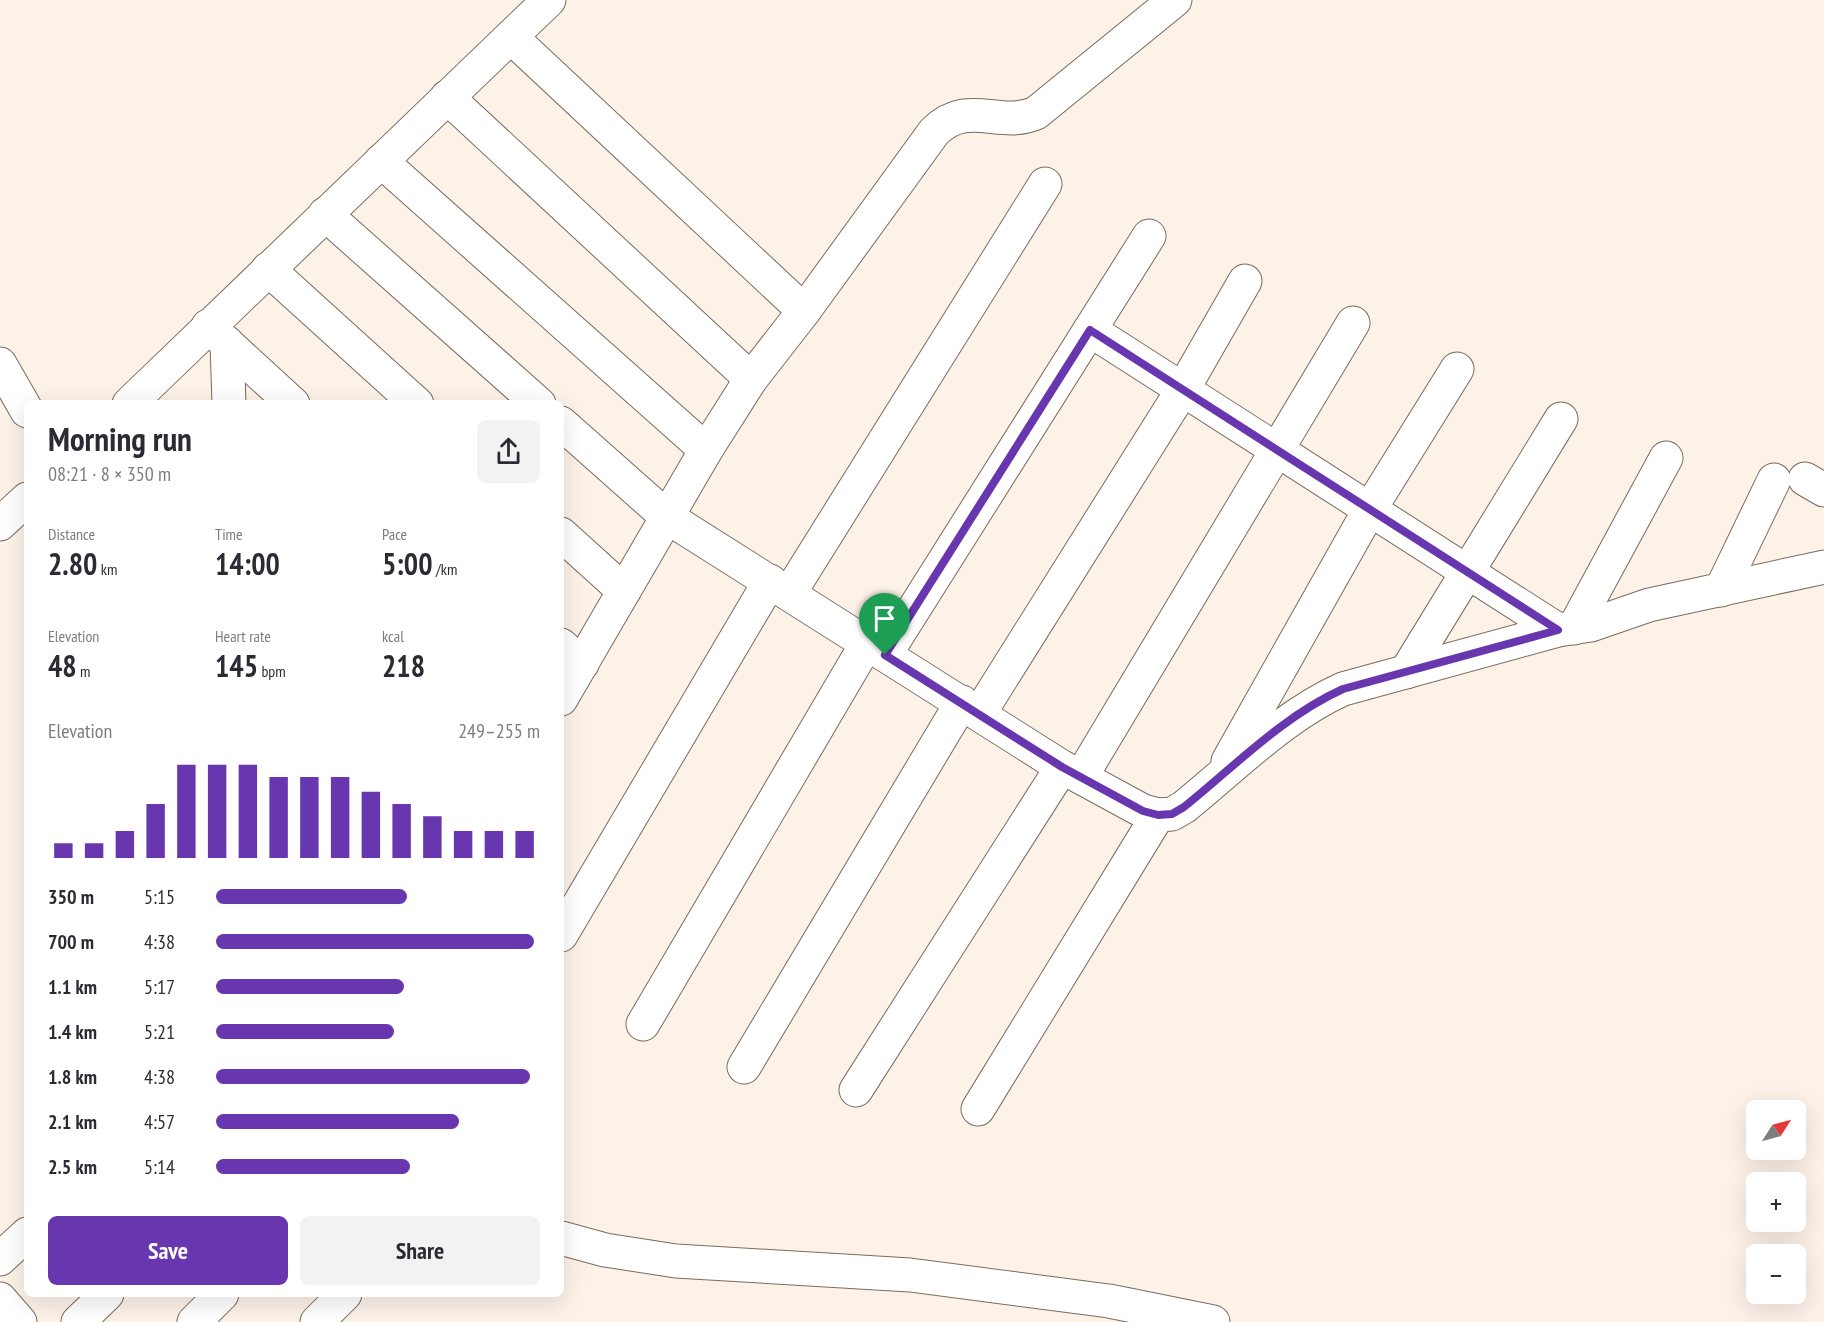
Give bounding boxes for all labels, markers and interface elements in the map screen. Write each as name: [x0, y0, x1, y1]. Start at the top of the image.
text: Morning run: [48, 417, 192, 460]
button: share: [477, 420, 540, 483]
text: 08:21 · 8 × 350 m: [48, 461, 171, 487]
text: Distance: [48, 524, 95, 544]
text: Time: [215, 524, 243, 544]
text: Pace: [382, 524, 407, 544]
text: 2.80: [48, 544, 97, 583]
text: 14:00: [215, 544, 280, 583]
text: 5:00: [382, 544, 433, 583]
text: km: [97, 559, 117, 579]
text: /km: [433, 559, 457, 579]
pin: [859, 593, 910, 655]
icon: arrive: [868, 602, 901, 635]
text: Elevation: [48, 626, 99, 646]
text: Heart rate: [215, 626, 271, 646]
text: kcal: [382, 626, 404, 646]
text: 48: [48, 646, 77, 685]
text: 145: [215, 646, 258, 685]
text: 218: [382, 646, 425, 685]
text: m: [77, 661, 91, 681]
text: bpm: [258, 661, 286, 681]
text: Elevation: [48, 718, 112, 744]
text: 249–255 m: [458, 718, 540, 744]
text: 350 m: [48, 884, 94, 910]
text: 5:15: [144, 884, 175, 910]
text: 700 m: [48, 929, 94, 955]
text: 4:38: [144, 929, 175, 955]
text: 1.1 km: [48, 974, 97, 1000]
text: 5:17: [144, 974, 175, 1000]
text: 1.4 km: [48, 1019, 97, 1045]
text: 5:21: [144, 1019, 175, 1045]
text: 1.8 km: [48, 1064, 97, 1090]
text: 4:38: [144, 1064, 175, 1090]
north arrow: [1746, 1100, 1806, 1160]
map controls: [1746, 1100, 1806, 1304]
text: 2.1 km: [48, 1109, 97, 1135]
text: 4:57: [144, 1109, 175, 1135]
text: 2.5 km: [48, 1154, 97, 1180]
text: 5:14: [144, 1154, 175, 1180]
button: +: [1746, 1172, 1806, 1232]
button: Save: [48, 1216, 288, 1285]
button: Share: [300, 1216, 540, 1285]
button: −: [1746, 1244, 1806, 1304]

